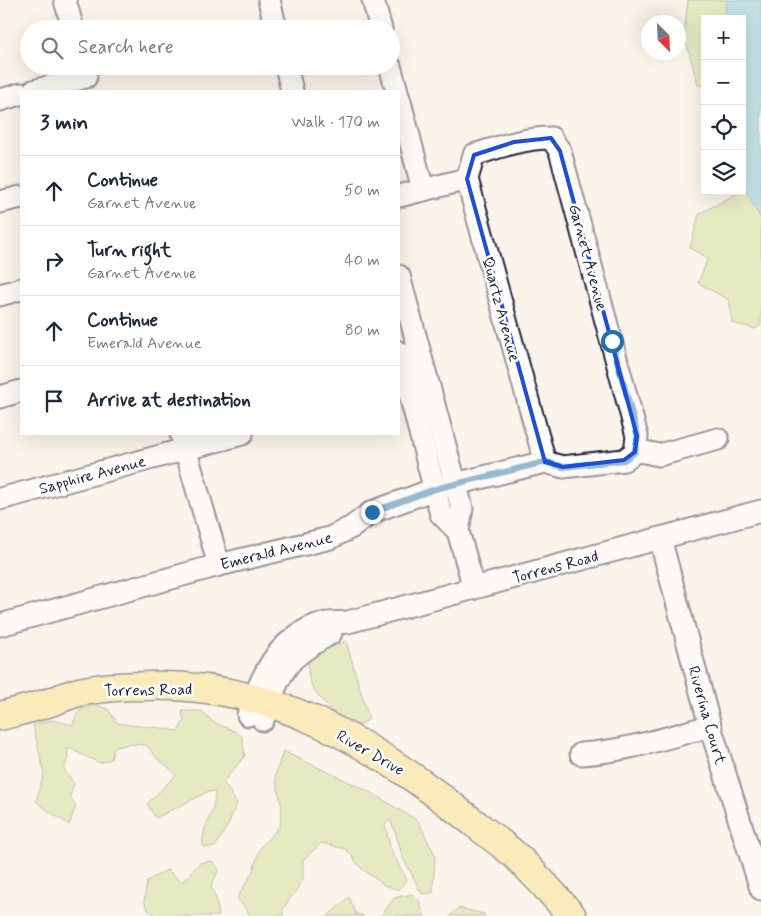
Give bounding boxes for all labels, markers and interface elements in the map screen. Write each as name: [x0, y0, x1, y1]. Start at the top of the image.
north arrow: [641, 15, 686, 60]
map controls: [701, 15, 746, 195]
button: +: [701, 15, 746, 60]
search box: [20, 20, 400, 75]
icon: search: [38, 34, 66, 62]
text: Search here: [78, 35, 174, 60]
button: −: [701, 60, 746, 105]
button: locate: [701, 105, 746, 150]
text: 3 min: [40, 109, 88, 137]
text: Walk · 170 m: [291, 112, 380, 133]
button: layers: [701, 150, 746, 195]
text: Continue: [87, 168, 158, 193]
icon: ahead: [40, 177, 68, 205]
text: 50 m: [344, 180, 380, 201]
text: Garnet Avenue: [87, 193, 197, 214]
street label: Garnet Avenue: [563, 202, 612, 313]
text: Turn right: [87, 238, 171, 263]
icon: right: [40, 247, 68, 275]
text: 40 m: [344, 250, 380, 271]
street label: Quartz Avenue: [476, 255, 525, 364]
text: Garnet Avenue: [87, 263, 197, 284]
text: Continue: [87, 308, 158, 333]
icon: ahead: [40, 317, 68, 345]
text: 80 m: [345, 320, 380, 341]
route start: [601, 330, 624, 353]
text: Emerald Avenue: [87, 333, 202, 354]
icon: arrive: [40, 387, 68, 415]
text: Arrive at destination: [87, 388, 251, 413]
street label: Sapphire Avenue: [37, 451, 148, 500]
route end: [361, 501, 384, 524]
street label: Emerald Avenue: [218, 527, 335, 576]
street label: Torrens Road: [510, 546, 601, 589]
street label: Riverina Court: [682, 664, 731, 768]
street label: Torrens Road: [104, 679, 192, 702]
street label: River Drive: [333, 725, 408, 781]

